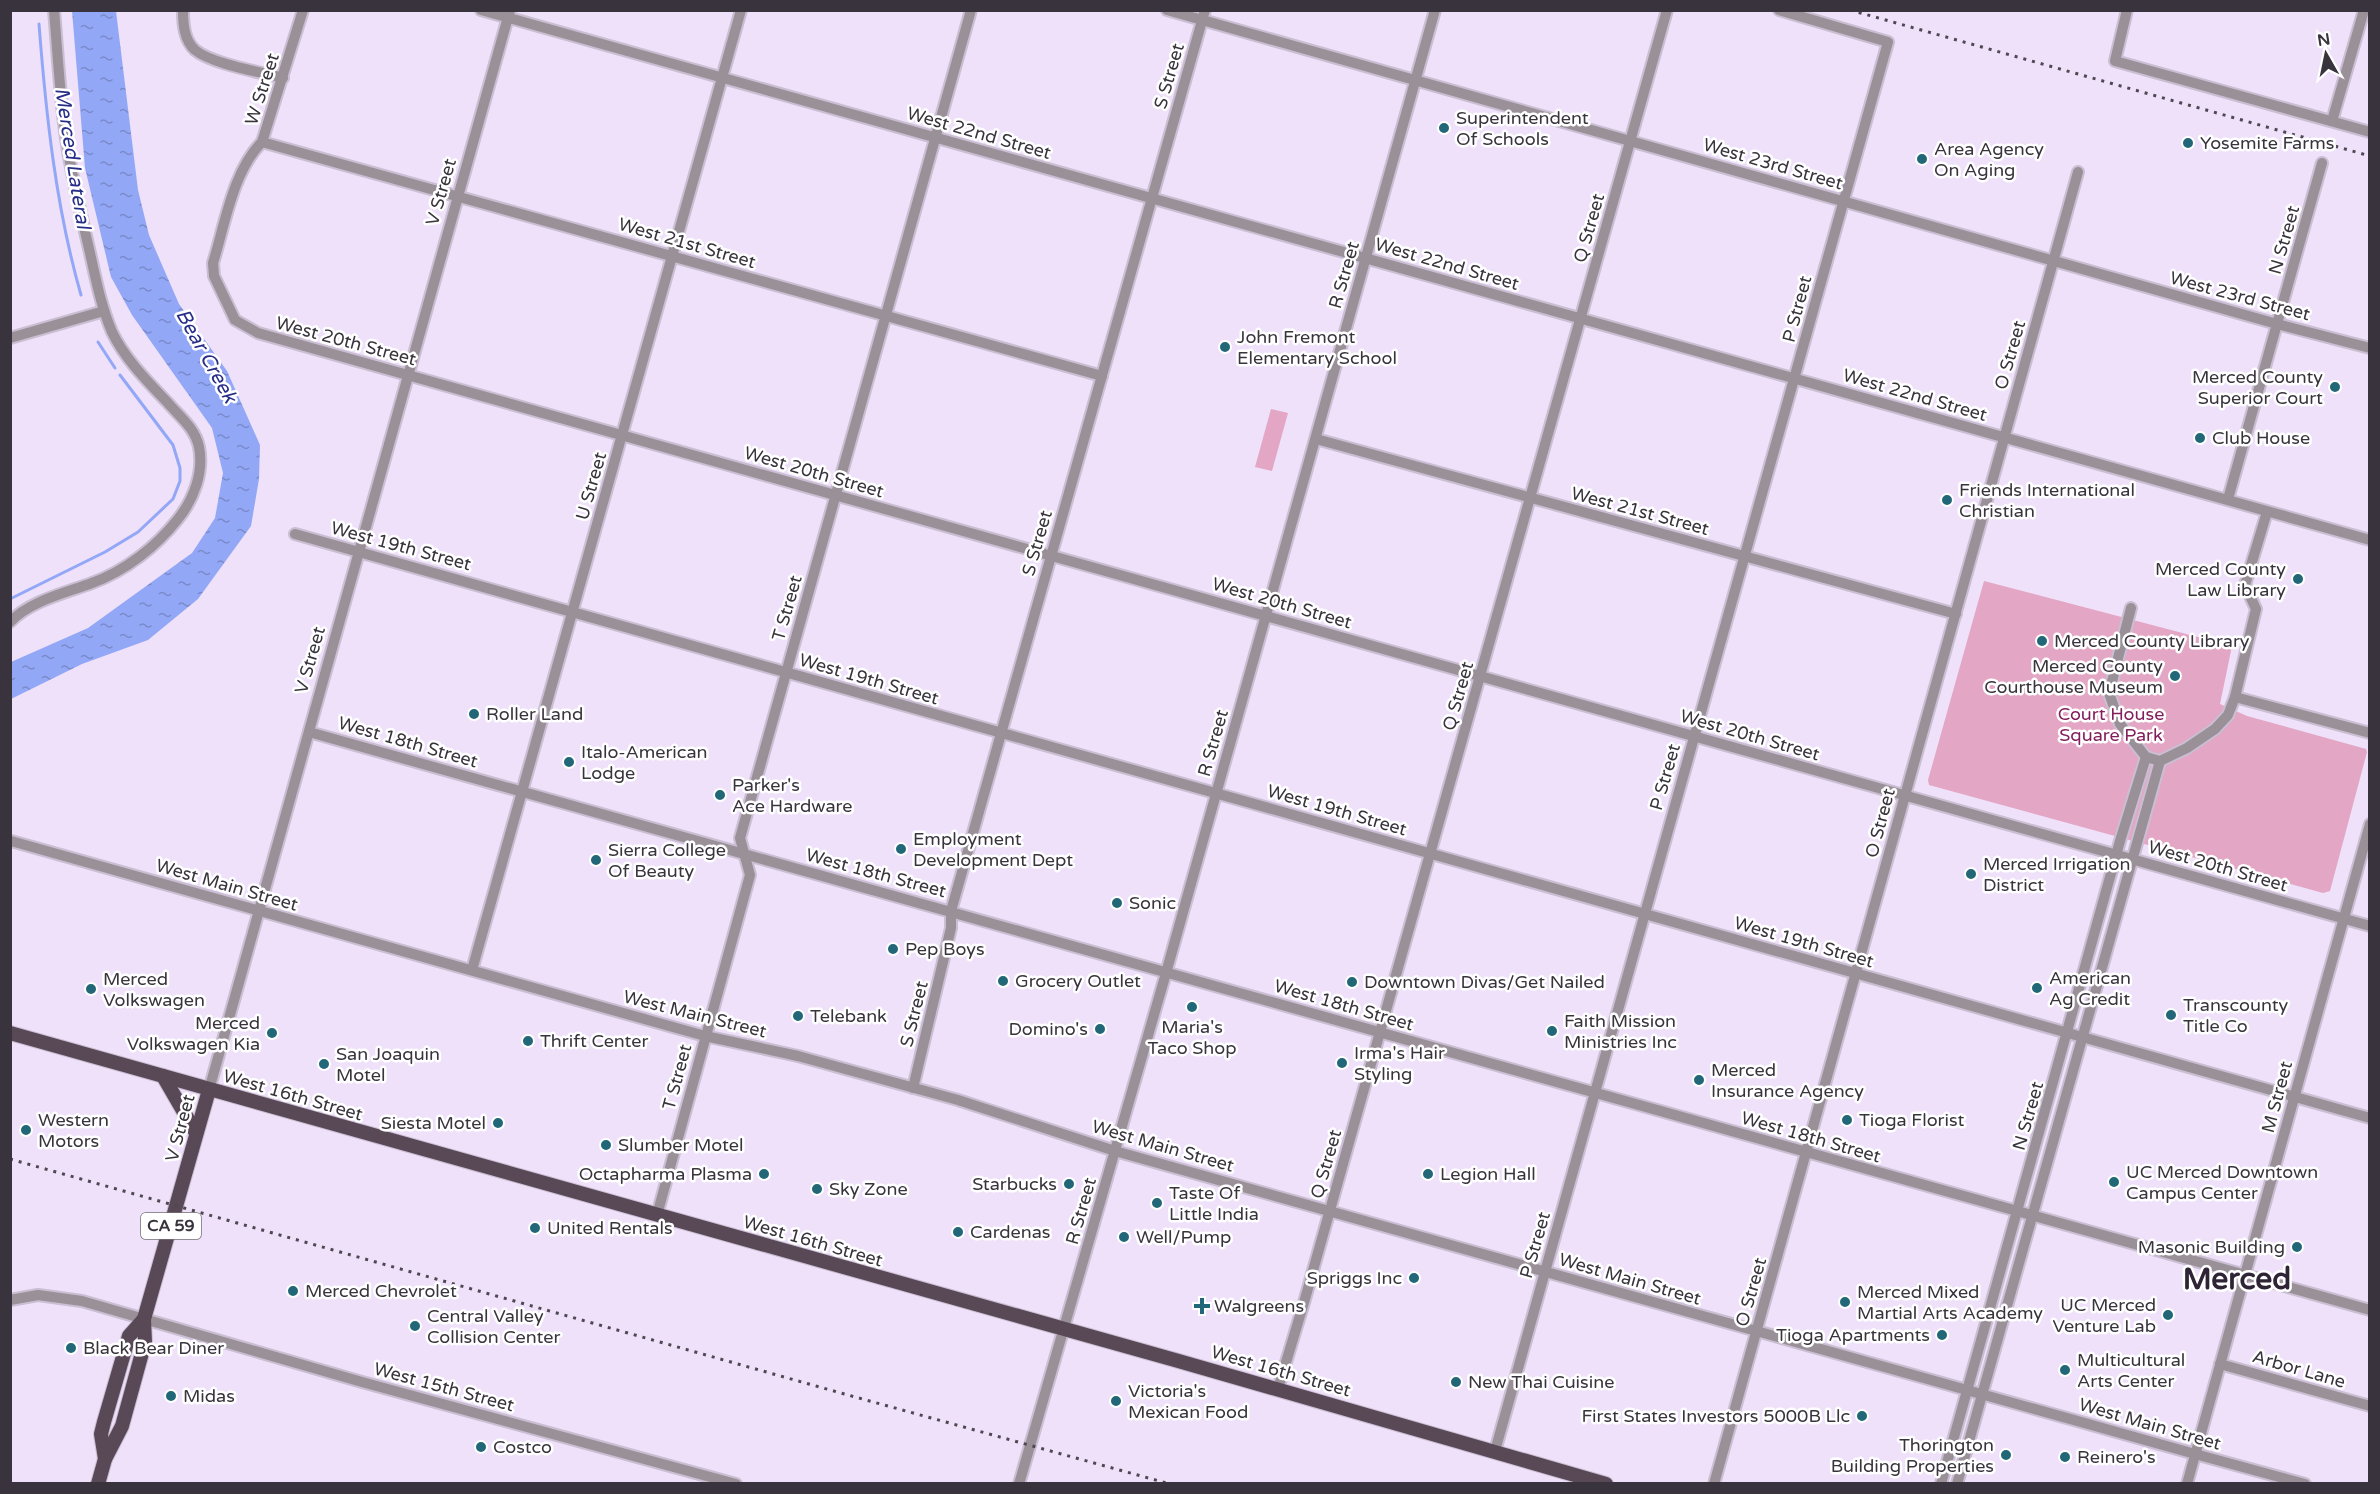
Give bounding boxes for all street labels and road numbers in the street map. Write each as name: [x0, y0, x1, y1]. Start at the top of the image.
street label: S Street: [1149, 41, 1189, 111]
street label: W Street: [240, 50, 284, 128]
street label: West 22nd Street: [904, 102, 1054, 164]
street label: West 23rd Street: [1701, 134, 1846, 195]
street label: V Street: [421, 156, 461, 228]
street label: Q Street: [1569, 191, 1609, 265]
street label: N Street: [2264, 203, 2304, 277]
street label: West 21st Street: [616, 213, 758, 273]
street label: West 22nd Street: [1372, 233, 1522, 295]
street label: R Street: [1324, 239, 1364, 311]
street label: West 23rd Street: [2167, 267, 2313, 325]
street label: P Street: [1778, 273, 1816, 345]
street label: West 20th Street: [273, 312, 419, 370]
street label: O Street: [1990, 318, 2030, 392]
street label: West 22nd Street: [1840, 364, 1990, 426]
street label: West 20th Street: [742, 442, 886, 502]
street label: U Street: [571, 449, 611, 523]
street label: West 21st Street: [1569, 482, 1711, 540]
street label: S Street: [1017, 508, 1057, 578]
street label: West 19th Street: [328, 517, 474, 575]
street label: T Street: [767, 573, 807, 643]
street label: West 20th Street: [1210, 573, 1354, 633]
street label: V Street: [290, 624, 330, 696]
street label: West 19th Street: [797, 649, 941, 709]
street label: Q Street: [1438, 659, 1478, 733]
street label: West 20th Street: [1678, 705, 1822, 765]
street label: R Street: [1193, 707, 1233, 779]
street label: West 18th Street: [336, 712, 480, 772]
street label: P Street: [1645, 741, 1685, 813]
street label: West 19th Street: [1265, 780, 1409, 840]
street label: O Street: [1860, 786, 1900, 860]
street label: West 20th Street: [2146, 836, 2290, 896]
street label: West 18th Street: [803, 844, 949, 902]
street label: West Main Street: [153, 854, 301, 916]
street label: West 19th Street: [1732, 912, 1876, 972]
street label: West 18th Street: [1272, 975, 1416, 1035]
street label: S Street: [895, 979, 933, 1049]
street label: West Main Street: [621, 986, 769, 1042]
street label: T Street: [658, 1042, 696, 1112]
street label: M Street: [2257, 1059, 2297, 1135]
street label: West 16th Street: [221, 1065, 365, 1125]
street label: N Street: [2008, 1079, 2048, 1153]
street label: V Street: [160, 1092, 200, 1164]
street label: West 18th Street: [1739, 1107, 1883, 1167]
street label: West Main Street: [1089, 1115, 1237, 1177]
street label: Q Street: [1306, 1127, 1346, 1201]
street label: R Street: [1061, 1175, 1101, 1247]
street label: P Street: [1515, 1209, 1555, 1281]
street label: West 16th Street: [741, 1211, 885, 1271]
road number: CA 59: [141, 1213, 201, 1239]
street label: West Main Street: [1556, 1248, 1704, 1310]
street label: O Street: [1731, 1255, 1771, 1329]
street label: West 16th Street: [1209, 1341, 1353, 1401]
street label: Arbor Lane: [2250, 1345, 2348, 1393]
street label: West 15th Street: [371, 1358, 517, 1416]
street label: West Main Street: [2076, 1393, 2224, 1455]

